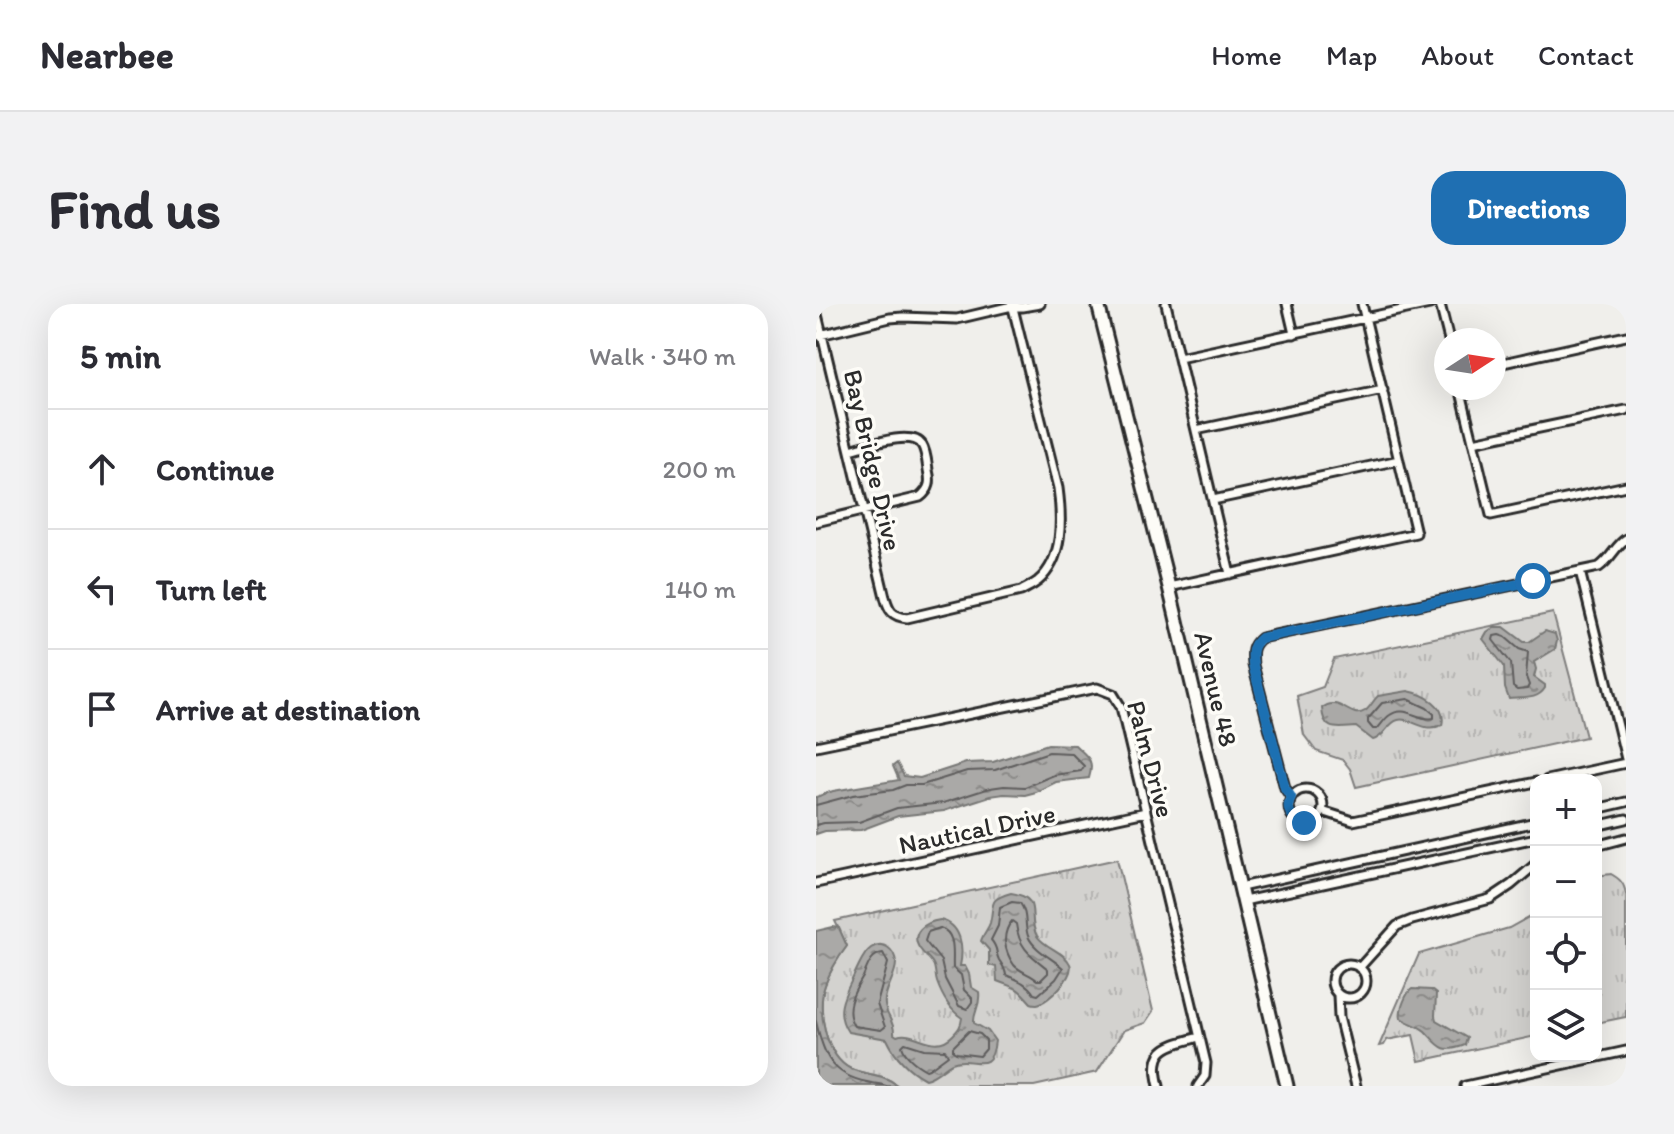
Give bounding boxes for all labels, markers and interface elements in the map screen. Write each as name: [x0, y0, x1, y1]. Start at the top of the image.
text: Nearbee: [40, 32, 174, 78]
text: Home: [1211, 38, 1282, 72]
text: Map: [1326, 38, 1377, 72]
text: About: [1421, 38, 1494, 72]
text: Contact: [1538, 38, 1634, 72]
button: Directions: [1431, 171, 1626, 245]
text: Find us: [48, 175, 221, 242]
north arrow: [1434, 328, 1506, 400]
text: 5 min: [80, 336, 161, 377]
text: Walk · 340 m: [589, 340, 736, 372]
street label: Bay Bridge Drive: [837, 366, 909, 554]
icon: ahead: [80, 447, 124, 491]
text: Continue: [156, 451, 275, 488]
text: 200 m: [663, 453, 736, 485]
route start: [1515, 563, 1551, 599]
icon: left: [80, 567, 124, 611]
text: Turn left: [156, 571, 267, 608]
text: 140 m: [665, 573, 736, 605]
street label: Avenue 48: [1187, 628, 1245, 750]
icon: arrive: [80, 687, 124, 731]
text: Arrive at destination: [156, 691, 420, 728]
street label: Palm Drive: [1120, 697, 1182, 821]
map controls: [1530, 774, 1602, 1062]
button: +: [1530, 774, 1602, 846]
street label: Nautical Drive: [896, 797, 1058, 861]
route end: [1286, 805, 1322, 841]
button: −: [1530, 846, 1602, 918]
button: locate: [1530, 918, 1602, 990]
button: layers: [1530, 990, 1602, 1062]

